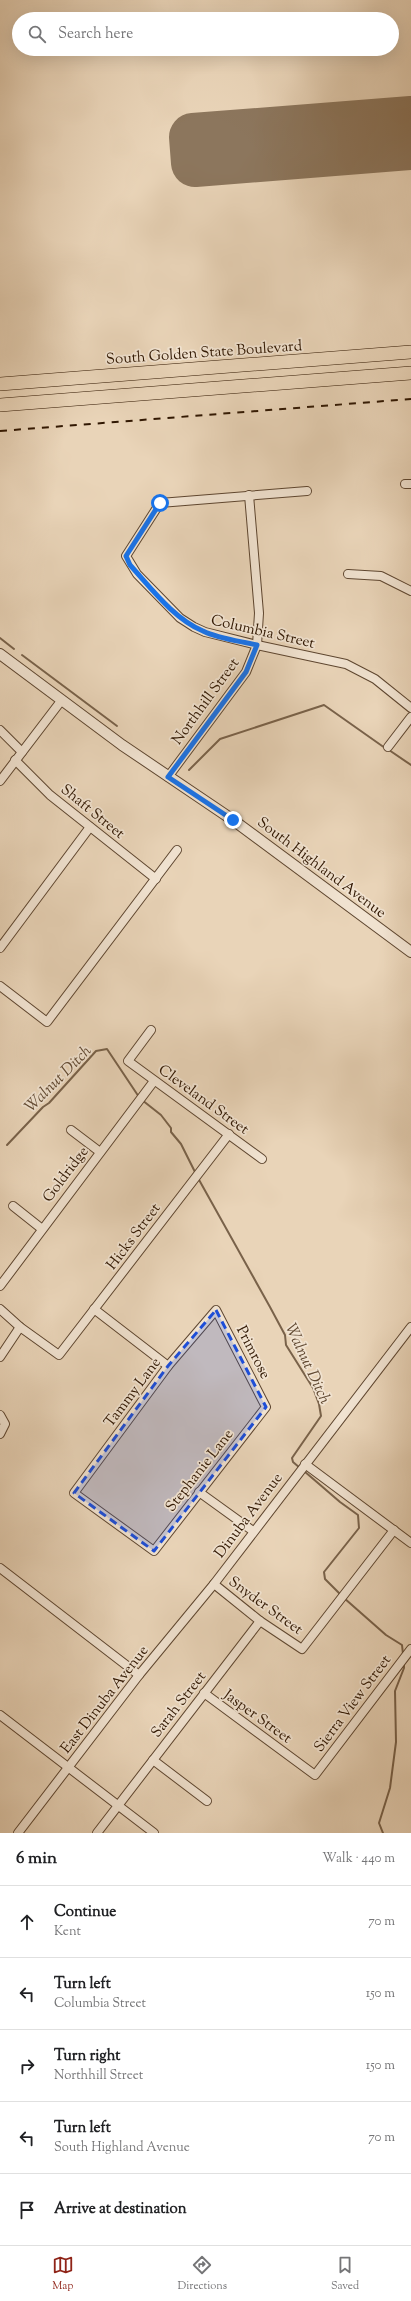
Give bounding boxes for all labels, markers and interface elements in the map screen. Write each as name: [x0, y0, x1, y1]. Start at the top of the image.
search box: [12, 12, 399, 56]
icon: search: [26, 23, 48, 45]
text: Search here: [58, 24, 133, 45]
street label: South Golden State Boulevard: [105, 336, 303, 371]
route start: [151, 494, 169, 512]
street label: Columbia Street: [209, 610, 317, 655]
street label: Northhill Street: [167, 654, 245, 750]
street label: Shaft Street: [56, 780, 129, 845]
route end: [224, 811, 242, 829]
street label: South Highland Avenue: [252, 813, 390, 924]
water label: Walnut Ditch: [20, 1041, 98, 1119]
street label: Cleveland Street: [153, 1060, 253, 1140]
street label: Goldridge: [38, 1143, 94, 1207]
street label: Hicks Street: [102, 1199, 166, 1275]
water label: Walnut Ditch: [278, 1320, 336, 1408]
street label: Primrose: [230, 1322, 275, 1383]
street label: Tammy Lane: [100, 1354, 167, 1432]
street label: Stephanie Lane: [161, 1425, 239, 1517]
street label: Dinuba Avenue: [210, 1469, 288, 1563]
street label: Snyder Street: [224, 1572, 307, 1640]
street label: East Dinuba Avenue: [56, 1641, 154, 1758]
street label: Sierra View Street: [310, 1651, 397, 1757]
street label: Sarah Street: [147, 1667, 212, 1742]
street label: Jasper Street: [218, 1685, 296, 1749]
text: 6 min: [16, 1847, 57, 1871]
text: Walk · 440 m: [322, 1850, 395, 1868]
text: Continue: [54, 1902, 116, 1923]
icon: ahead: [16, 1911, 38, 1933]
text: 70 m: [368, 1913, 395, 1931]
text: Kent: [54, 1923, 81, 1941]
text: Turn left: [54, 1974, 111, 1995]
icon: left: [16, 1983, 38, 2005]
text: 150 m: [366, 1985, 395, 2003]
text: Columbia Street: [54, 1995, 146, 2013]
text: Turn right: [54, 2046, 120, 2067]
icon: right: [16, 2055, 38, 2077]
text: 150 m: [366, 2057, 395, 2075]
text: Northhill Street: [54, 2067, 143, 2085]
text: Turn left: [54, 2118, 111, 2139]
icon: left: [16, 2127, 38, 2149]
text: 70 m: [368, 2129, 395, 2147]
text: South Highland Avenue: [54, 2139, 190, 2157]
icon: arrive: [16, 2199, 38, 2221]
text: Arrive at destination: [54, 2199, 187, 2220]
tab: Map: [52, 2254, 74, 2294]
tab: Directions: [178, 2254, 227, 2294]
tab: Saved: [331, 2254, 359, 2294]

